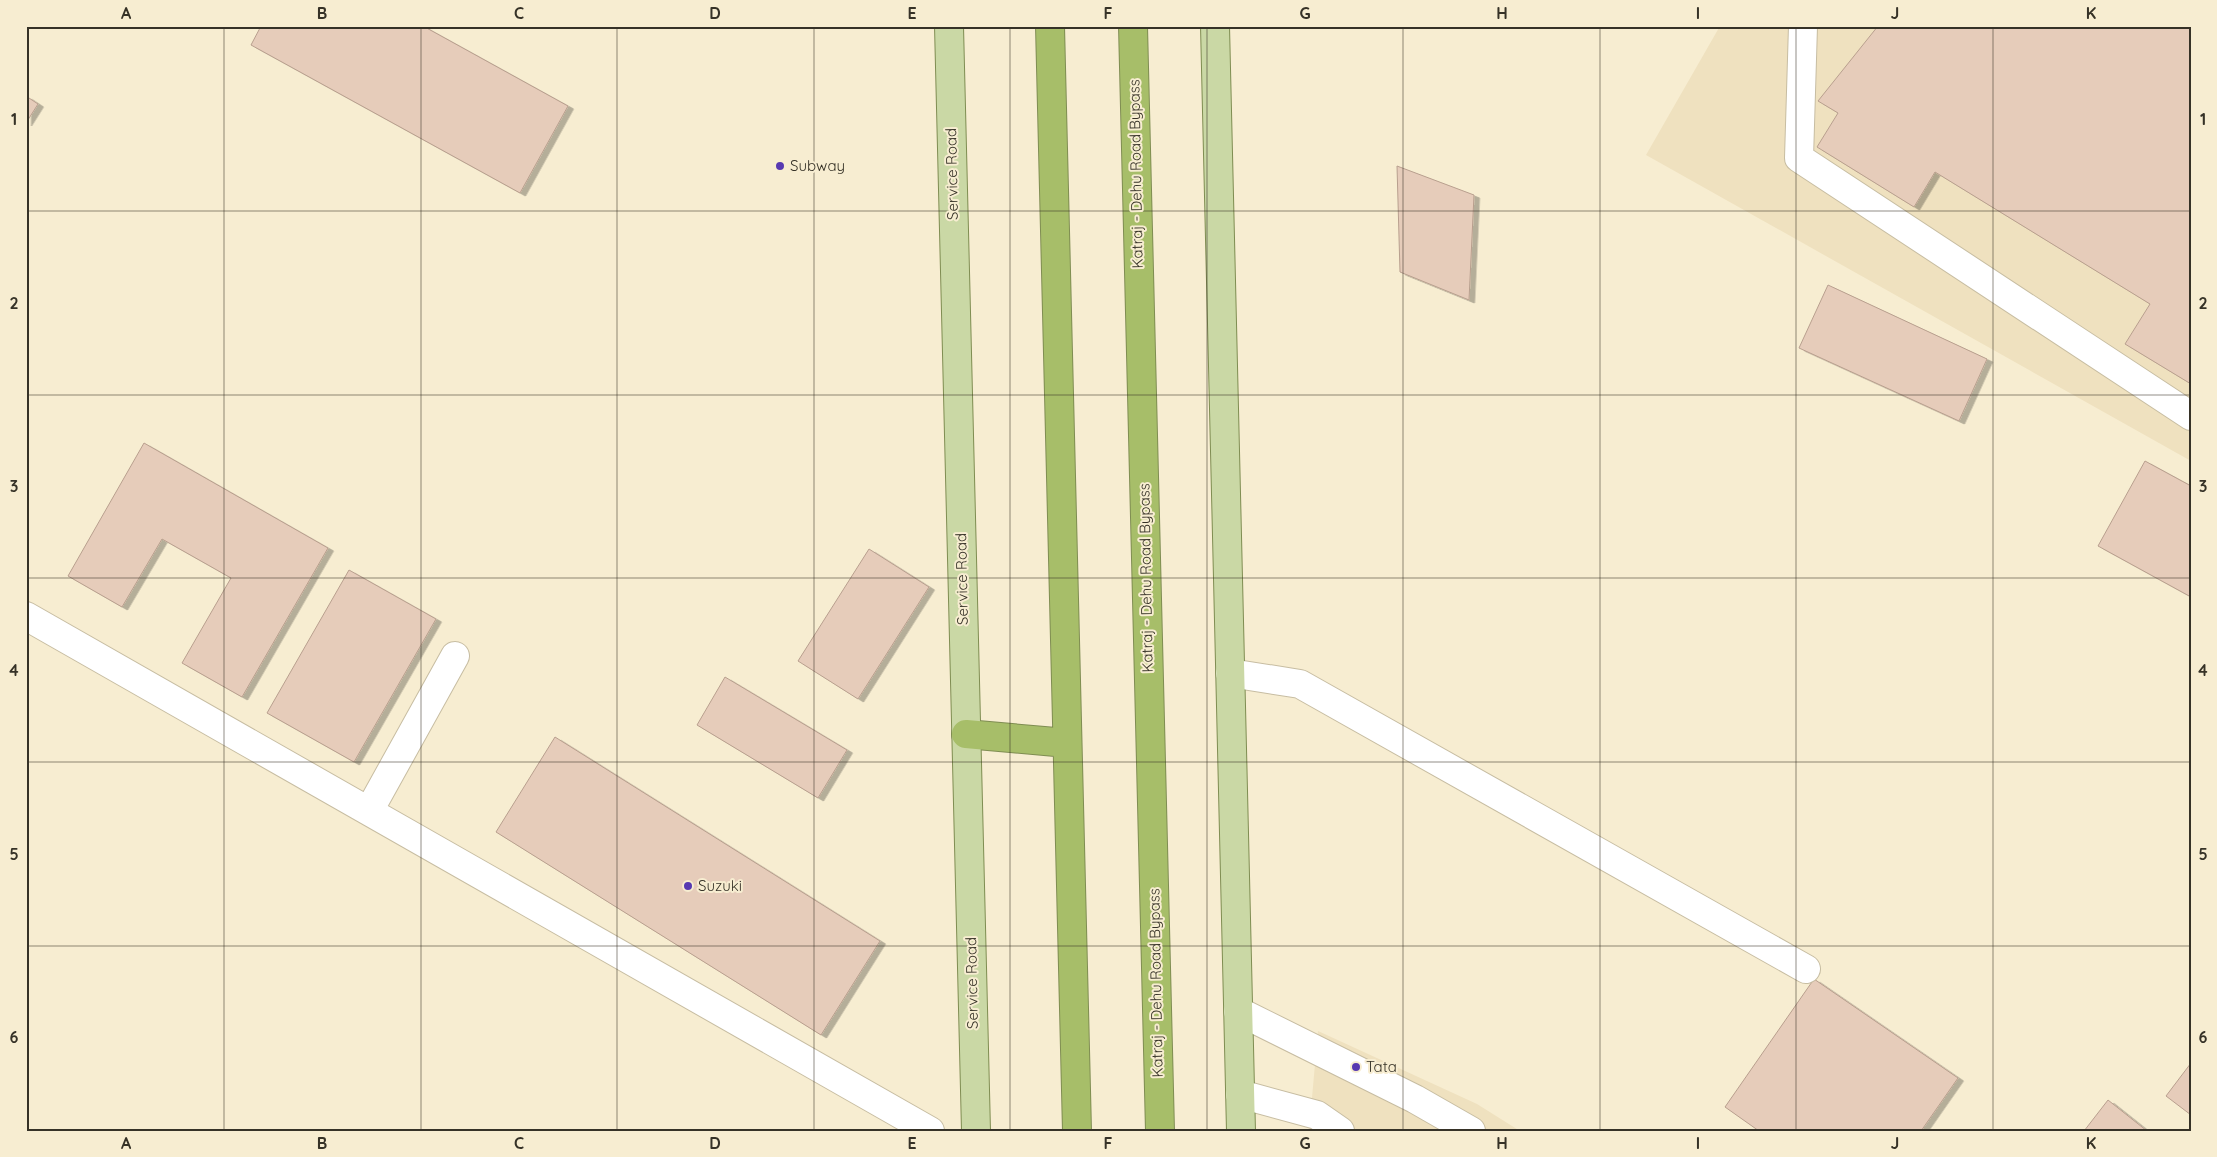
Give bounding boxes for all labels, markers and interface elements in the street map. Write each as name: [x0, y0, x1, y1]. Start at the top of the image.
text: A: [121, 3, 132, 23]
text: B: [317, 3, 327, 23]
text: C: [514, 3, 524, 23]
text: D: [709, 3, 721, 23]
text: E: [907, 3, 917, 23]
text: F: [1104, 3, 1113, 23]
text: G: [1299, 3, 1311, 23]
text: H: [1496, 3, 1508, 23]
text: I: [1696, 3, 1700, 23]
text: J: [1891, 3, 1899, 23]
text: K: [2086, 3, 2096, 23]
street label: Katraj - Dehu Road Bypass: [1124, 79, 1147, 269]
text: 1: [11, 109, 17, 129]
text: 1: [2200, 109, 2206, 129]
street label: Service Road: [941, 128, 962, 220]
place label: Subway: [790, 156, 845, 175]
marker: Subway: [774, 160, 786, 172]
text: 2: [9, 293, 19, 313]
text: 2: [2198, 293, 2208, 313]
text: 3: [10, 476, 18, 496]
text: 3: [2199, 476, 2207, 496]
street label: Katraj - Dehu Road Bypass: [1134, 483, 1157, 673]
street label: Service Road: [951, 533, 972, 625]
text: 4: [9, 660, 19, 680]
text: 4: [2198, 660, 2208, 680]
text: 5: [9, 844, 19, 864]
text: 5: [2198, 844, 2208, 864]
place label: Suzuki: [698, 876, 742, 895]
marker: Suzuki: [682, 880, 694, 892]
street label: Katraj - Dehu Road Bypass: [1144, 888, 1167, 1078]
street label: Service Road: [961, 937, 982, 1029]
text: 6: [10, 1027, 19, 1047]
text: 6: [2199, 1027, 2208, 1047]
place label: Tata: [1366, 1057, 1397, 1076]
marker: Tata: [1350, 1061, 1362, 1073]
text: A: [121, 1133, 132, 1153]
text: B: [317, 1133, 327, 1153]
text: C: [514, 1133, 524, 1153]
text: D: [709, 1133, 721, 1153]
text: E: [907, 1133, 917, 1153]
text: F: [1104, 1133, 1113, 1153]
text: G: [1299, 1133, 1311, 1153]
text: H: [1496, 1133, 1508, 1153]
text: I: [1696, 1133, 1700, 1153]
text: J: [1891, 1133, 1899, 1153]
text: K: [2086, 1133, 2096, 1153]

